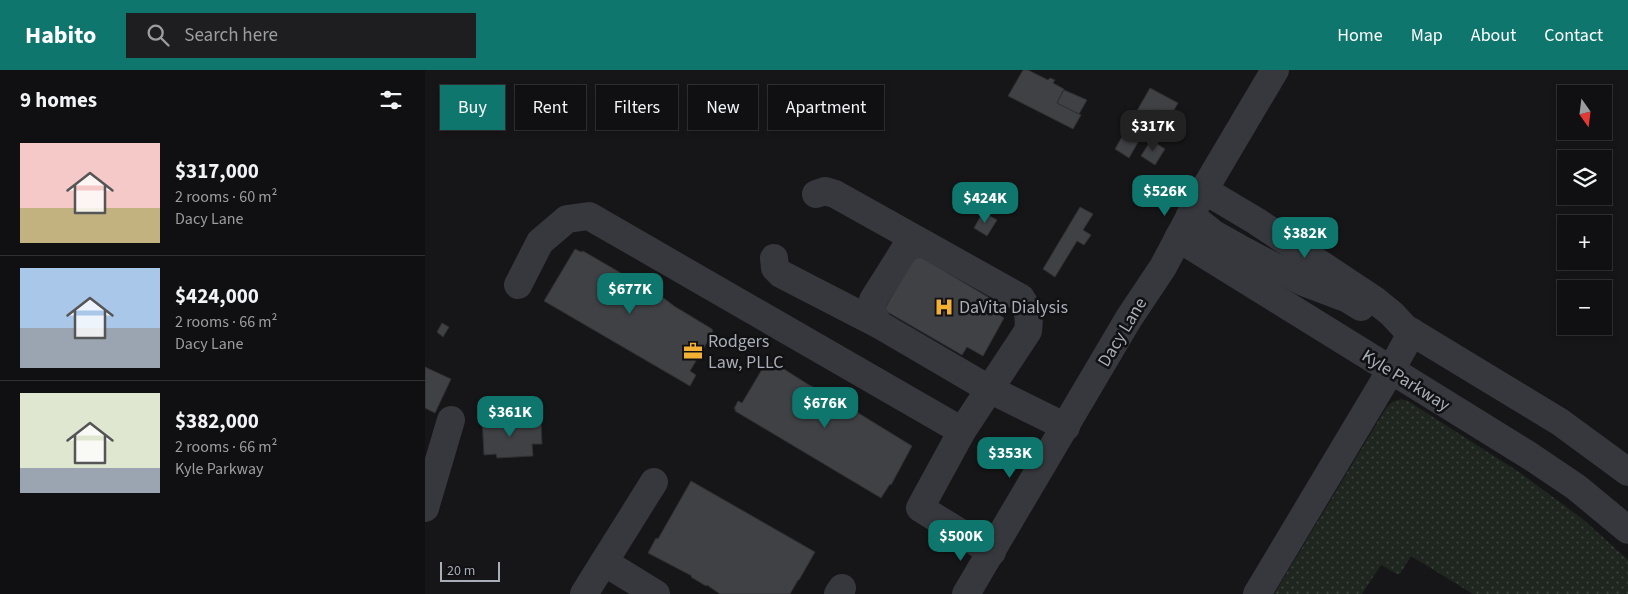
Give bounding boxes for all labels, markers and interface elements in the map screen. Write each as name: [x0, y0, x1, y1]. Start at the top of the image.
search box: [126, 13, 476, 58]
text: Habito: [25, 18, 96, 53]
icon: search: [144, 21, 172, 49]
text: Search here: [184, 22, 278, 49]
text: Home: [1337, 23, 1383, 48]
text: Map: [1411, 23, 1443, 48]
text: About: [1471, 23, 1516, 48]
text: Contact: [1544, 23, 1603, 48]
text: 9 homes: [20, 85, 97, 115]
chip: Buy: [440, 85, 505, 130]
chip: Rent: [515, 85, 586, 130]
chip: Filters: [596, 85, 678, 130]
chip: New: [688, 85, 758, 130]
chip: Apartment: [768, 85, 884, 130]
north arrow: [1557, 85, 1613, 140]
map controls: [1557, 85, 1612, 335]
icon: filters: [377, 86, 405, 114]
pin: $317K: [1118, 109, 1188, 152]
text: $317K: [1131, 115, 1175, 137]
button: layers: [1557, 150, 1612, 205]
text: $317,000: [175, 156, 259, 186]
icon: home: [60, 163, 120, 223]
pin: $526K: [1130, 174, 1200, 217]
text: $526K: [1143, 180, 1187, 202]
pin: $424K: [950, 182, 1020, 224]
text: 2 rooms · 60 m²: [175, 186, 277, 208]
text: $424K: [963, 187, 1007, 209]
text: Dacy Lane: [175, 208, 244, 230]
button: +: [1557, 215, 1612, 270]
pin: $382K: [1270, 216, 1340, 259]
text: $382K: [1283, 222, 1327, 244]
pin: $677K: [595, 272, 665, 315]
text: $677K: [608, 278, 652, 300]
button: −: [1557, 280, 1612, 335]
text: $424,000: [175, 281, 259, 311]
icon: home: [60, 288, 120, 348]
street label: Dacy Lane: [1092, 293, 1153, 372]
place label: DaVita Dialysis: [959, 295, 1068, 320]
hospital icon: DaVita Dialysis: [933, 296, 955, 318]
text: 2 rooms · 66 m²: [175, 311, 277, 333]
place label: Rodgers Law, PLLC: [708, 329, 784, 375]
text: Dacy Lane: [175, 333, 244, 355]
office icon: Rodgers Law, PLLC: [682, 340, 704, 362]
street label: Kyle Parkway: [1357, 343, 1455, 418]
pin: $676K: [790, 386, 860, 429]
text: $676K: [803, 392, 847, 414]
pin: $361K: [475, 396, 545, 438]
text: $361K: [488, 401, 532, 423]
text: $382,000: [175, 406, 259, 436]
icon: home: [60, 413, 120, 473]
text: 2 rooms · 66 m²: [175, 436, 277, 458]
pin: $353K: [975, 436, 1045, 479]
text: $353K: [988, 442, 1032, 464]
text: Kyle Parkway: [175, 458, 263, 480]
pin: $500K: [926, 520, 996, 562]
text: $500K: [939, 525, 983, 547]
scale bar: [440, 559, 500, 582]
text: 20 m: [447, 561, 475, 581]

